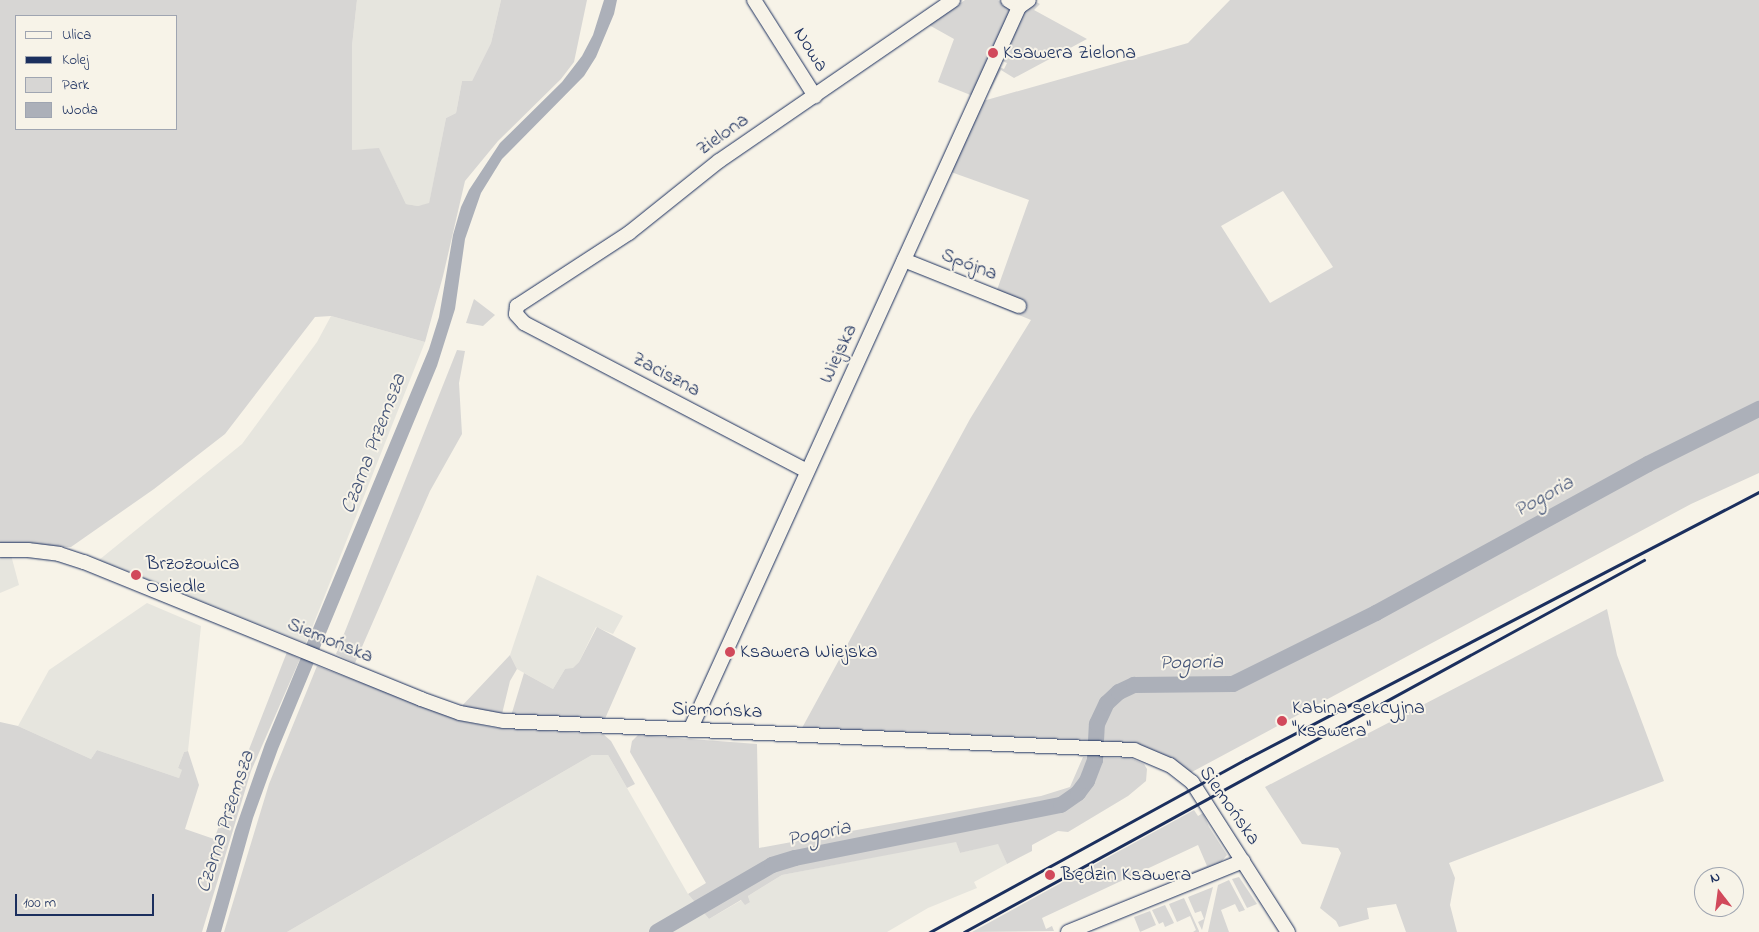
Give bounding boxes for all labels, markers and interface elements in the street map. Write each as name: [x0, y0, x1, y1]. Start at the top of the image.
legend: [15, 15, 178, 130]
street label: Nowa: [787, 23, 833, 77]
text: Ulica: [62, 24, 91, 46]
place label: Ksawera Zielona: [1003, 41, 1136, 65]
marker: Ksawera Zielona: [987, 47, 999, 59]
text: Kolej: [62, 49, 89, 71]
text: Park: [62, 74, 89, 96]
text: Woda: [62, 99, 98, 121]
street label: Zielona: [692, 108, 754, 162]
street label: Spójna: [937, 243, 1001, 287]
street label: Wiejska: [815, 320, 863, 388]
street label: Zaciszna: [628, 347, 704, 403]
water label: Czarna Przemsza: [336, 370, 412, 518]
water label: Pogoria: [1510, 471, 1578, 523]
place label: Brzozowica Osiedle: [146, 552, 240, 599]
marker: Brzozowica Osiedle: [130, 569, 142, 581]
street label: Siemońska: [283, 613, 377, 669]
place label: Ksawera Wiejska: [740, 640, 878, 664]
marker: Ksawera Wiejska: [724, 646, 736, 658]
water label: Pogoria: [1159, 650, 1223, 676]
street label: Siemońska: [671, 697, 763, 725]
place label: Kabina sekcyjna "Ksawera": [1292, 697, 1425, 744]
marker: Kabina sekcyjna "Ksawera": [1276, 715, 1288, 727]
water label: Czarna Przemsza: [191, 748, 261, 896]
street label: Siemońska: [1193, 762, 1265, 850]
water label: Pogoria: [785, 815, 853, 853]
place label: Będzin Ksawera: [1061, 863, 1191, 887]
north arrow: [1694, 867, 1744, 917]
text: N: [1708, 867, 1723, 889]
marker: Będzin Ksawera: [1043, 868, 1057, 882]
scale bar: [18, 884, 156, 916]
text: 100 m: [23, 892, 56, 914]

